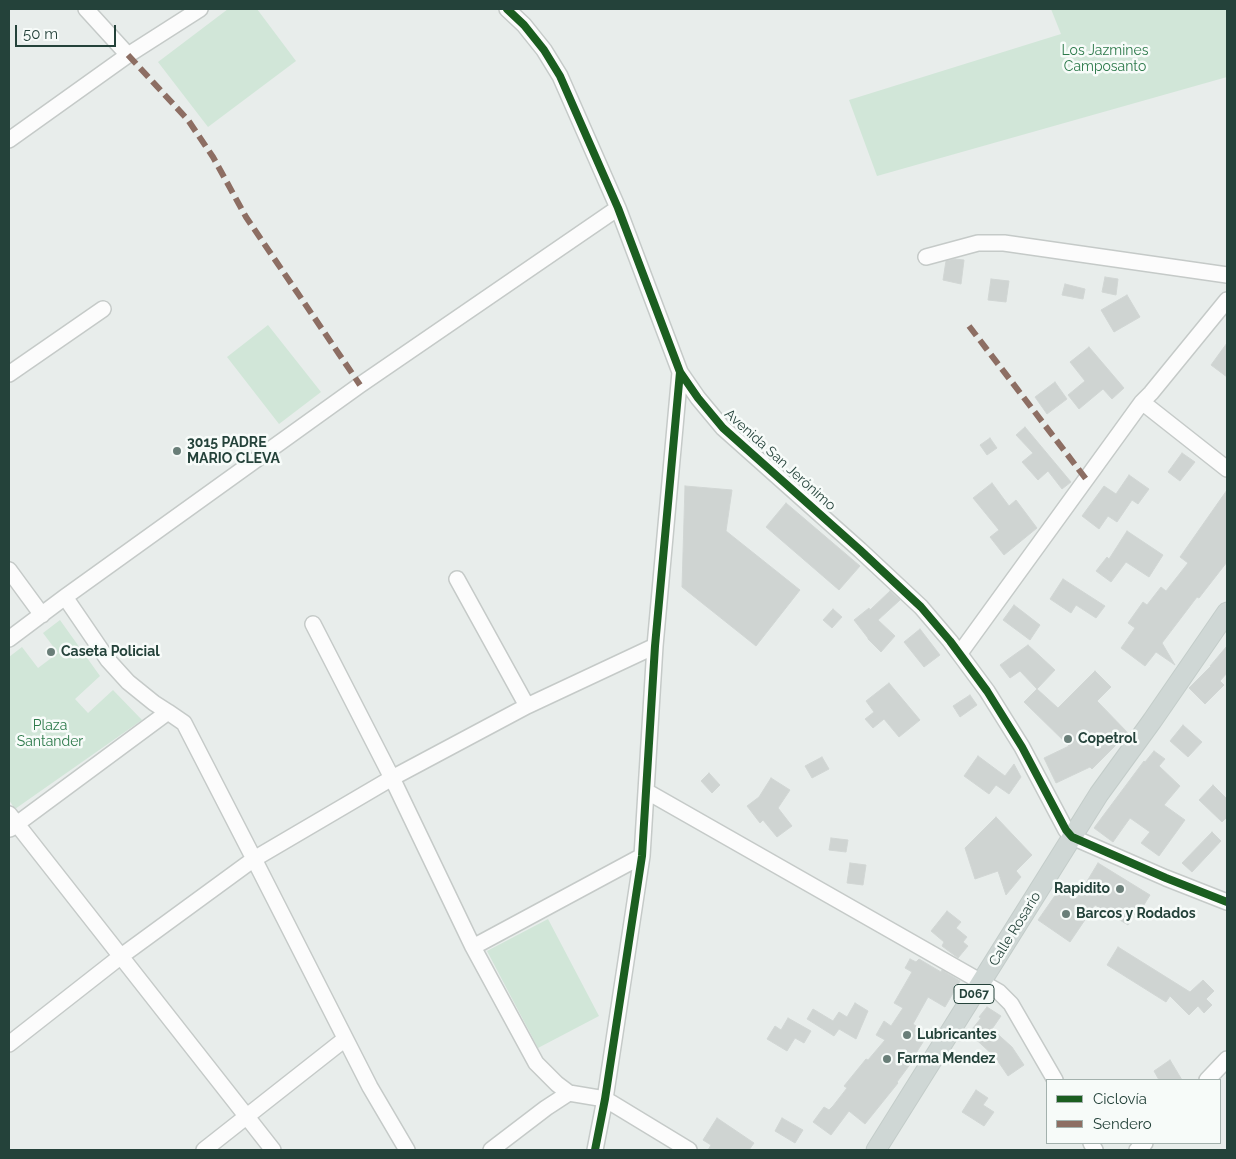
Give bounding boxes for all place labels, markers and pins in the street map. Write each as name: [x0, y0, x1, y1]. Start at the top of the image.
place label: 3015 PADRE MARIO CLEVA: [187, 435, 280, 468]
marker: 3015 PADRE MARIO CLEVA: [171, 445, 183, 457]
place label: Caseta Policial: [61, 644, 160, 660]
marker: Caseta Policial: [45, 646, 57, 658]
place label: Copetrol: [1078, 731, 1137, 747]
marker: Copetrol: [1062, 733, 1074, 745]
place label: Rapidito: [1054, 881, 1110, 897]
marker: Rapidito: [1114, 883, 1126, 895]
place label: Barcos y Rodados: [1076, 906, 1196, 922]
marker: Barcos y Rodados: [1060, 908, 1072, 920]
place label: Lubricantes: [917, 1027, 997, 1043]
marker: Lubricantes: [901, 1029, 913, 1041]
place label: Farma Mendez: [897, 1051, 995, 1067]
marker: Farma Mendez: [881, 1053, 893, 1065]

